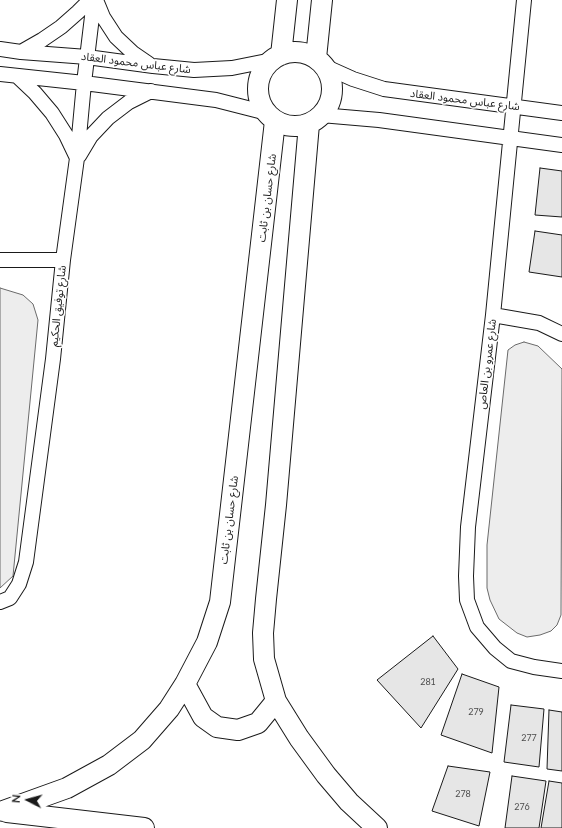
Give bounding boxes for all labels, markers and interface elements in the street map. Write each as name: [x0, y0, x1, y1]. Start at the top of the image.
street label: شارع عباس محمود العقاد: [80, 50, 192, 76]
street label: شارع عباس محمود العقاد: [409, 87, 521, 113]
street label: شارع حسان بن ثابت: [255, 153, 279, 243]
street label: شارع توفيق الحكيم: [47, 265, 69, 347]
street label: شارع عمرو بن العاص: [475, 318, 499, 410]
street label: شارع حسان بن ثابت: [217, 475, 241, 565]
house number: 281: [420, 677, 436, 687]
house number: 279: [468, 707, 484, 717]
house number: 277: [521, 733, 537, 743]
north arrow: [8, 780, 48, 820]
house number: 278: [455, 789, 471, 799]
text: N: [9, 794, 22, 804]
house number: 276: [514, 802, 530, 812]

